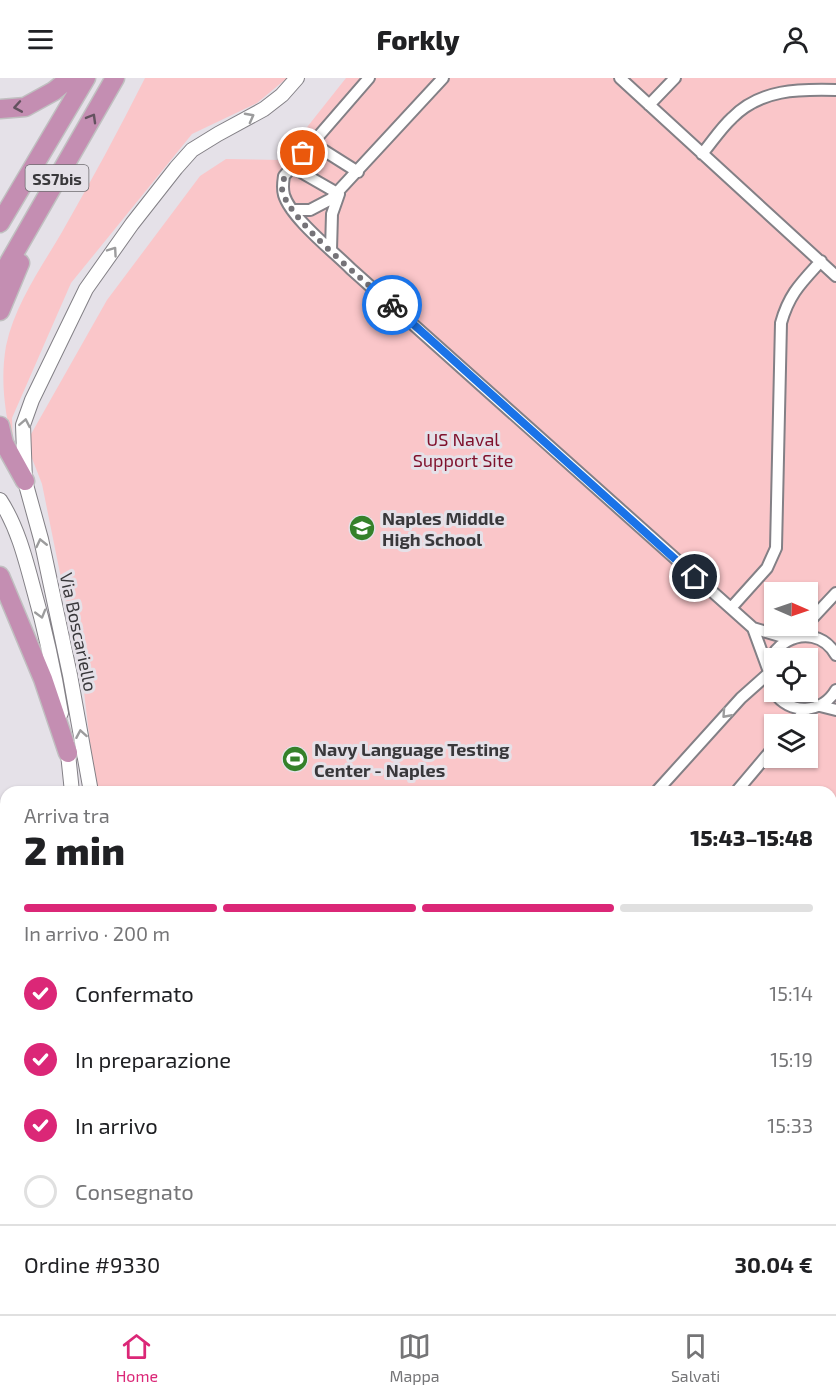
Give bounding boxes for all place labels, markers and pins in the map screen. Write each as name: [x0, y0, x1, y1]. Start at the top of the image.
pin: [277, 127, 328, 178]
place label: Naples Middle High School: [382, 507, 505, 550]
school or university icon: Naples Middle High School: [347, 513, 377, 543]
pin: [669, 551, 720, 602]
place label: Navy Language Testing Center - Naples: [314, 738, 510, 781]
sports icon: Navy Language Testing Center - Naples: [280, 744, 310, 774]

